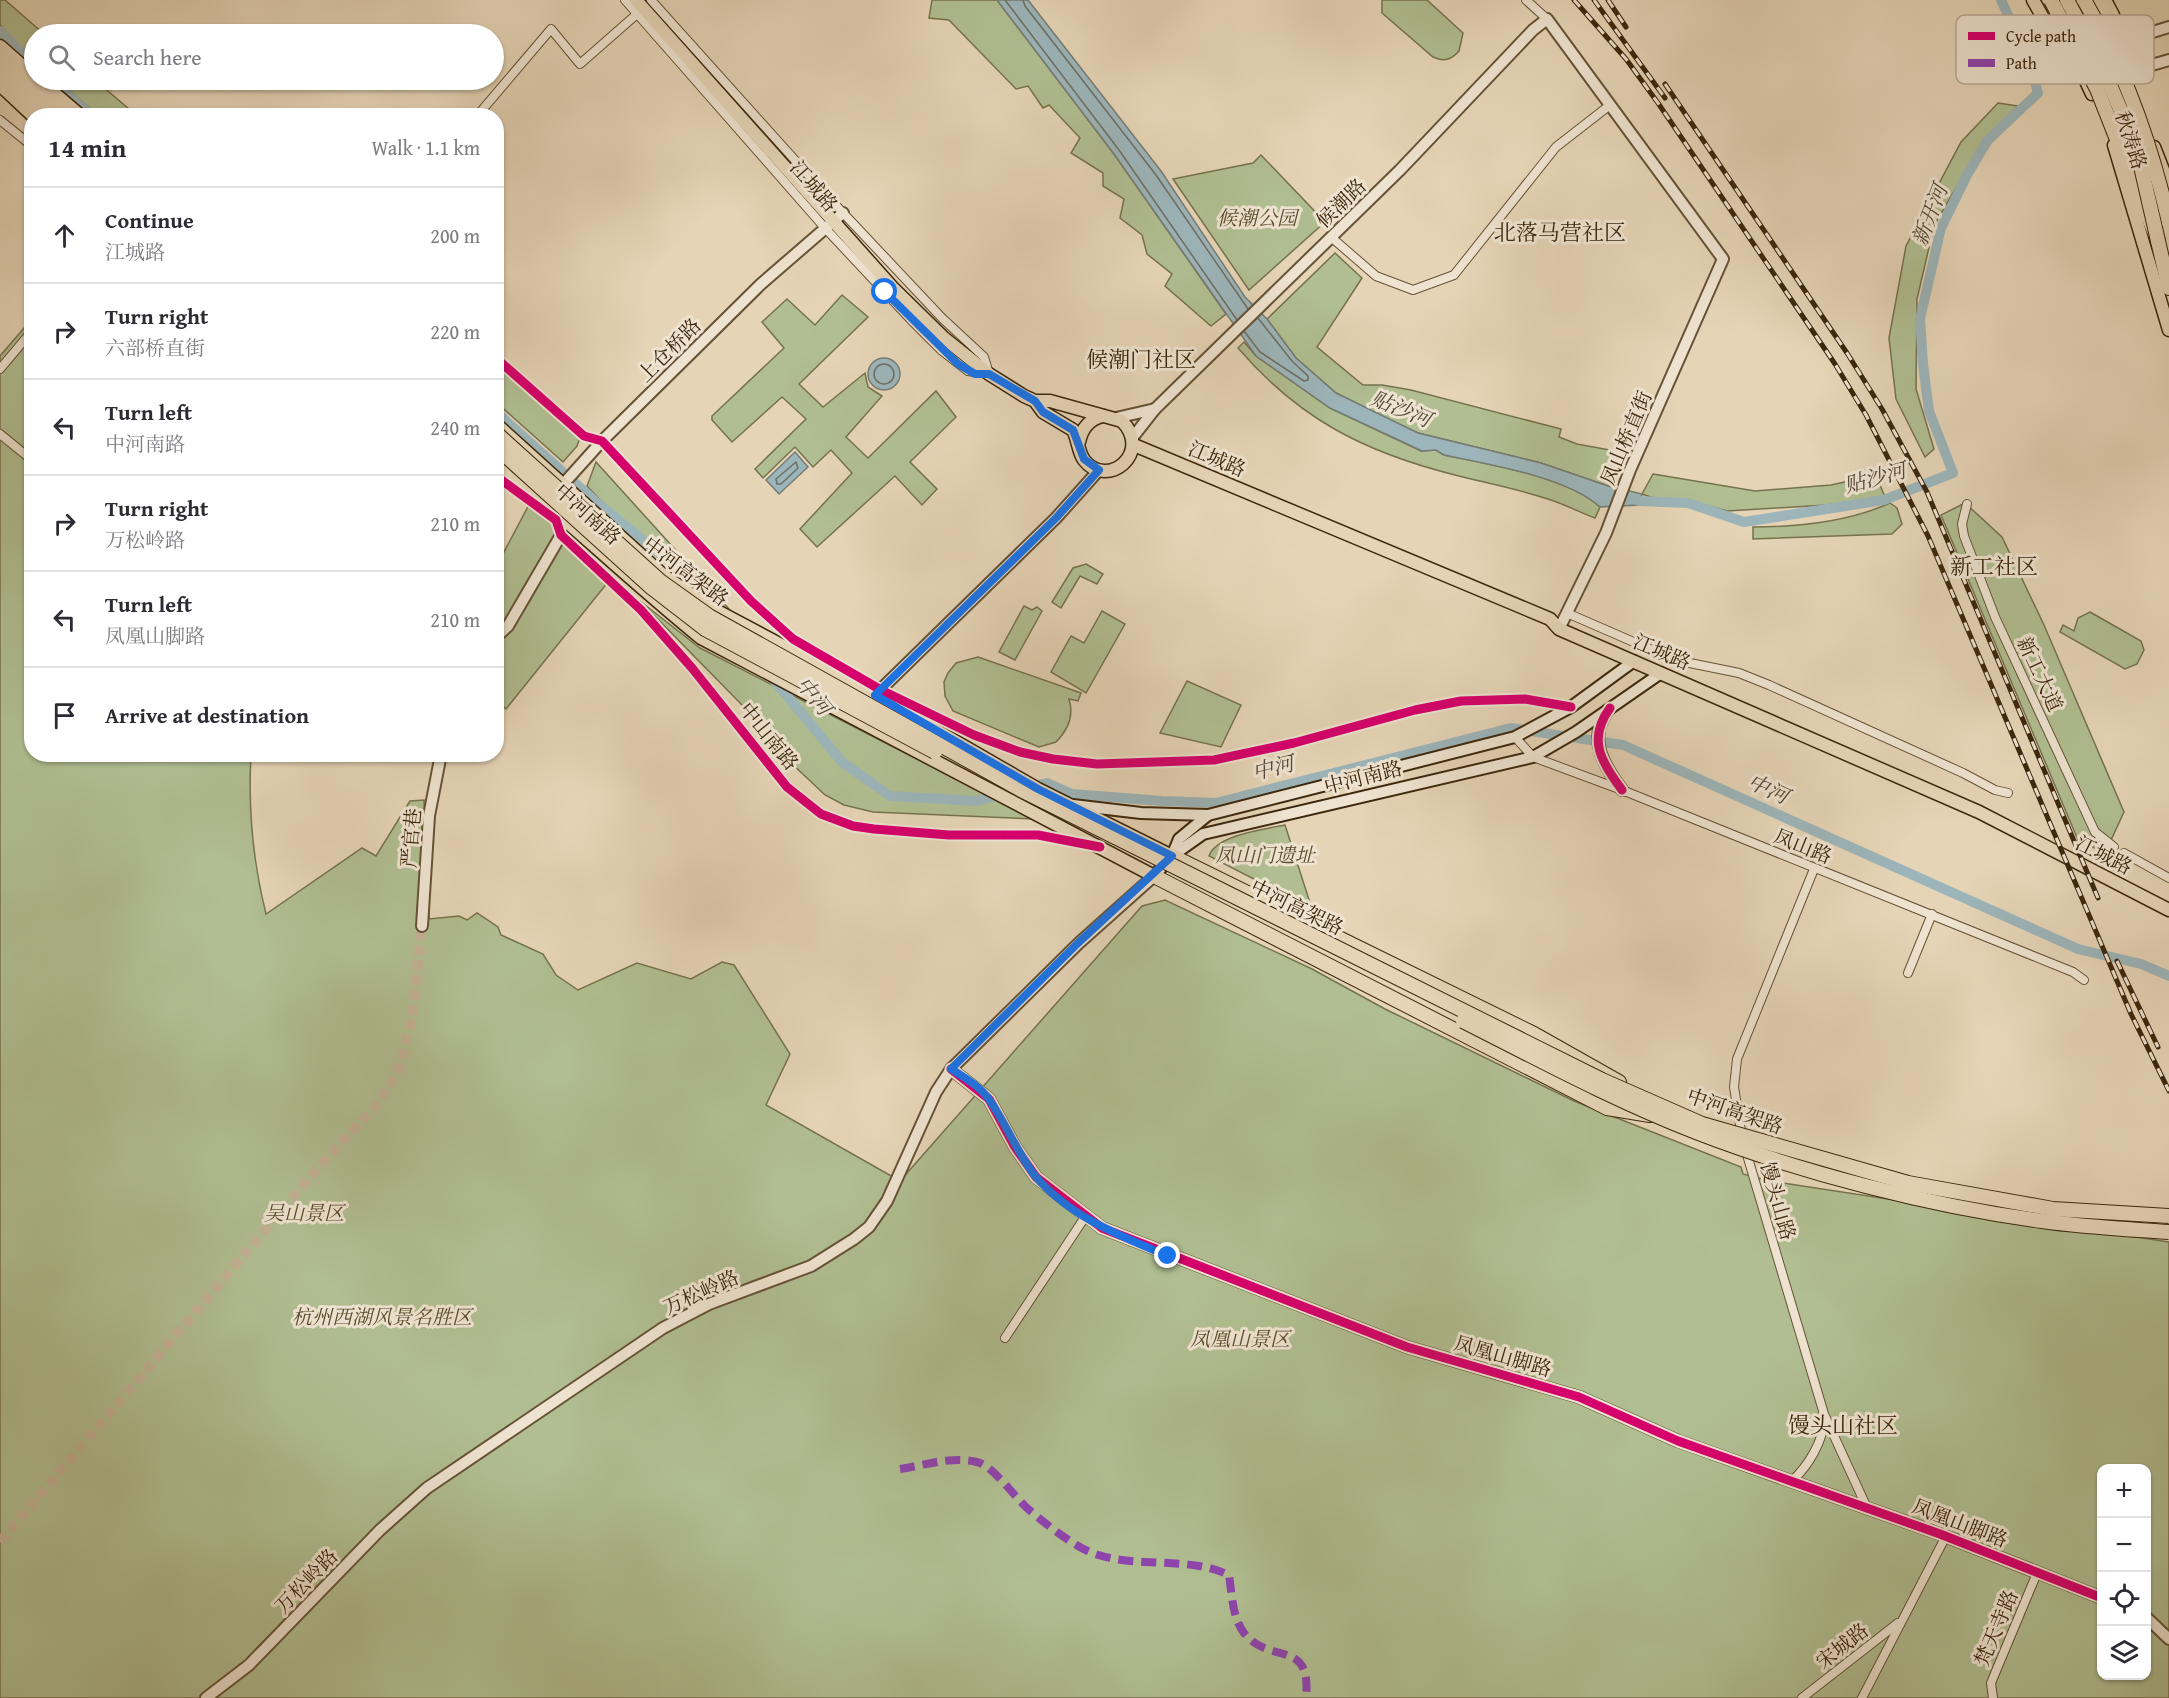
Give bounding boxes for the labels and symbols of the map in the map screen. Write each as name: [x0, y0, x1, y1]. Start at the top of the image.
legend: [1956, 15, 2154, 84]
text: Cycle path: [2006, 24, 2076, 48]
text: Path: [2006, 51, 2037, 75]
street label: 秋涛路: [2108, 107, 2155, 173]
street label: 江城路: [784, 154, 845, 218]
street label: 候潮路: [1309, 171, 1372, 234]
water label: 新开河: [1904, 176, 1957, 250]
park label: 候潮公园: [1217, 203, 1300, 232]
district label: 北落马营社区: [1494, 216, 1626, 248]
route start: [871, 278, 897, 304]
street label: 上仓桥路: [630, 311, 707, 388]
district label: 候潮门社区: [1086, 343, 1196, 375]
water label: 贴沙河: [1366, 382, 1440, 436]
street label: 凤山桥直街: [1593, 386, 1658, 489]
street label: 江城路: [1184, 433, 1250, 484]
water label: 贴沙河: [1840, 453, 1913, 501]
street label: 中河南路: [549, 476, 628, 551]
street label: 中河高架路: [638, 529, 735, 612]
district label: 新工社区: [1950, 550, 2038, 582]
street label: 江城路: [1629, 626, 1695, 677]
street label: 新工大道: [2010, 631, 2070, 716]
water label: 中河: [789, 670, 842, 725]
street label: 中山南路: [733, 695, 806, 776]
water label: 中河: [1249, 746, 1301, 788]
street label: 中河南路: [1321, 753, 1405, 800]
water label: 中河: [1743, 766, 1797, 813]
street label: 严官巷: [393, 807, 428, 869]
street label: 凤山路: [1770, 821, 1836, 870]
street label: 江城路: [2071, 828, 2138, 881]
park label: 凤山门遗址: [1215, 840, 1317, 869]
street label: 中河高架路: [1246, 872, 1349, 942]
street label: 中河高架路: [1683, 1081, 1787, 1141]
street label: 馒头山路: [1754, 1158, 1803, 1243]
park label: 吴山景区: [264, 1198, 347, 1227]
route end: [1154, 1242, 1180, 1268]
street label: 万松岭路: [658, 1262, 743, 1321]
park label: 杭州西湖风景名胜区: [292, 1302, 475, 1331]
park label: 凤凰山景区: [1190, 1324, 1293, 1353]
street label: 凤凰山脚路: [1451, 1328, 1555, 1383]
district label: 馒头山社区: [1788, 1409, 1898, 1441]
street label: 凤凰山脚路: [1908, 1491, 2012, 1554]
street label: 万松岭路: [267, 1542, 344, 1619]
street label: 梵天寺路: [1967, 1585, 2025, 1670]
street label: 宋城路: [1809, 1616, 1874, 1676]

